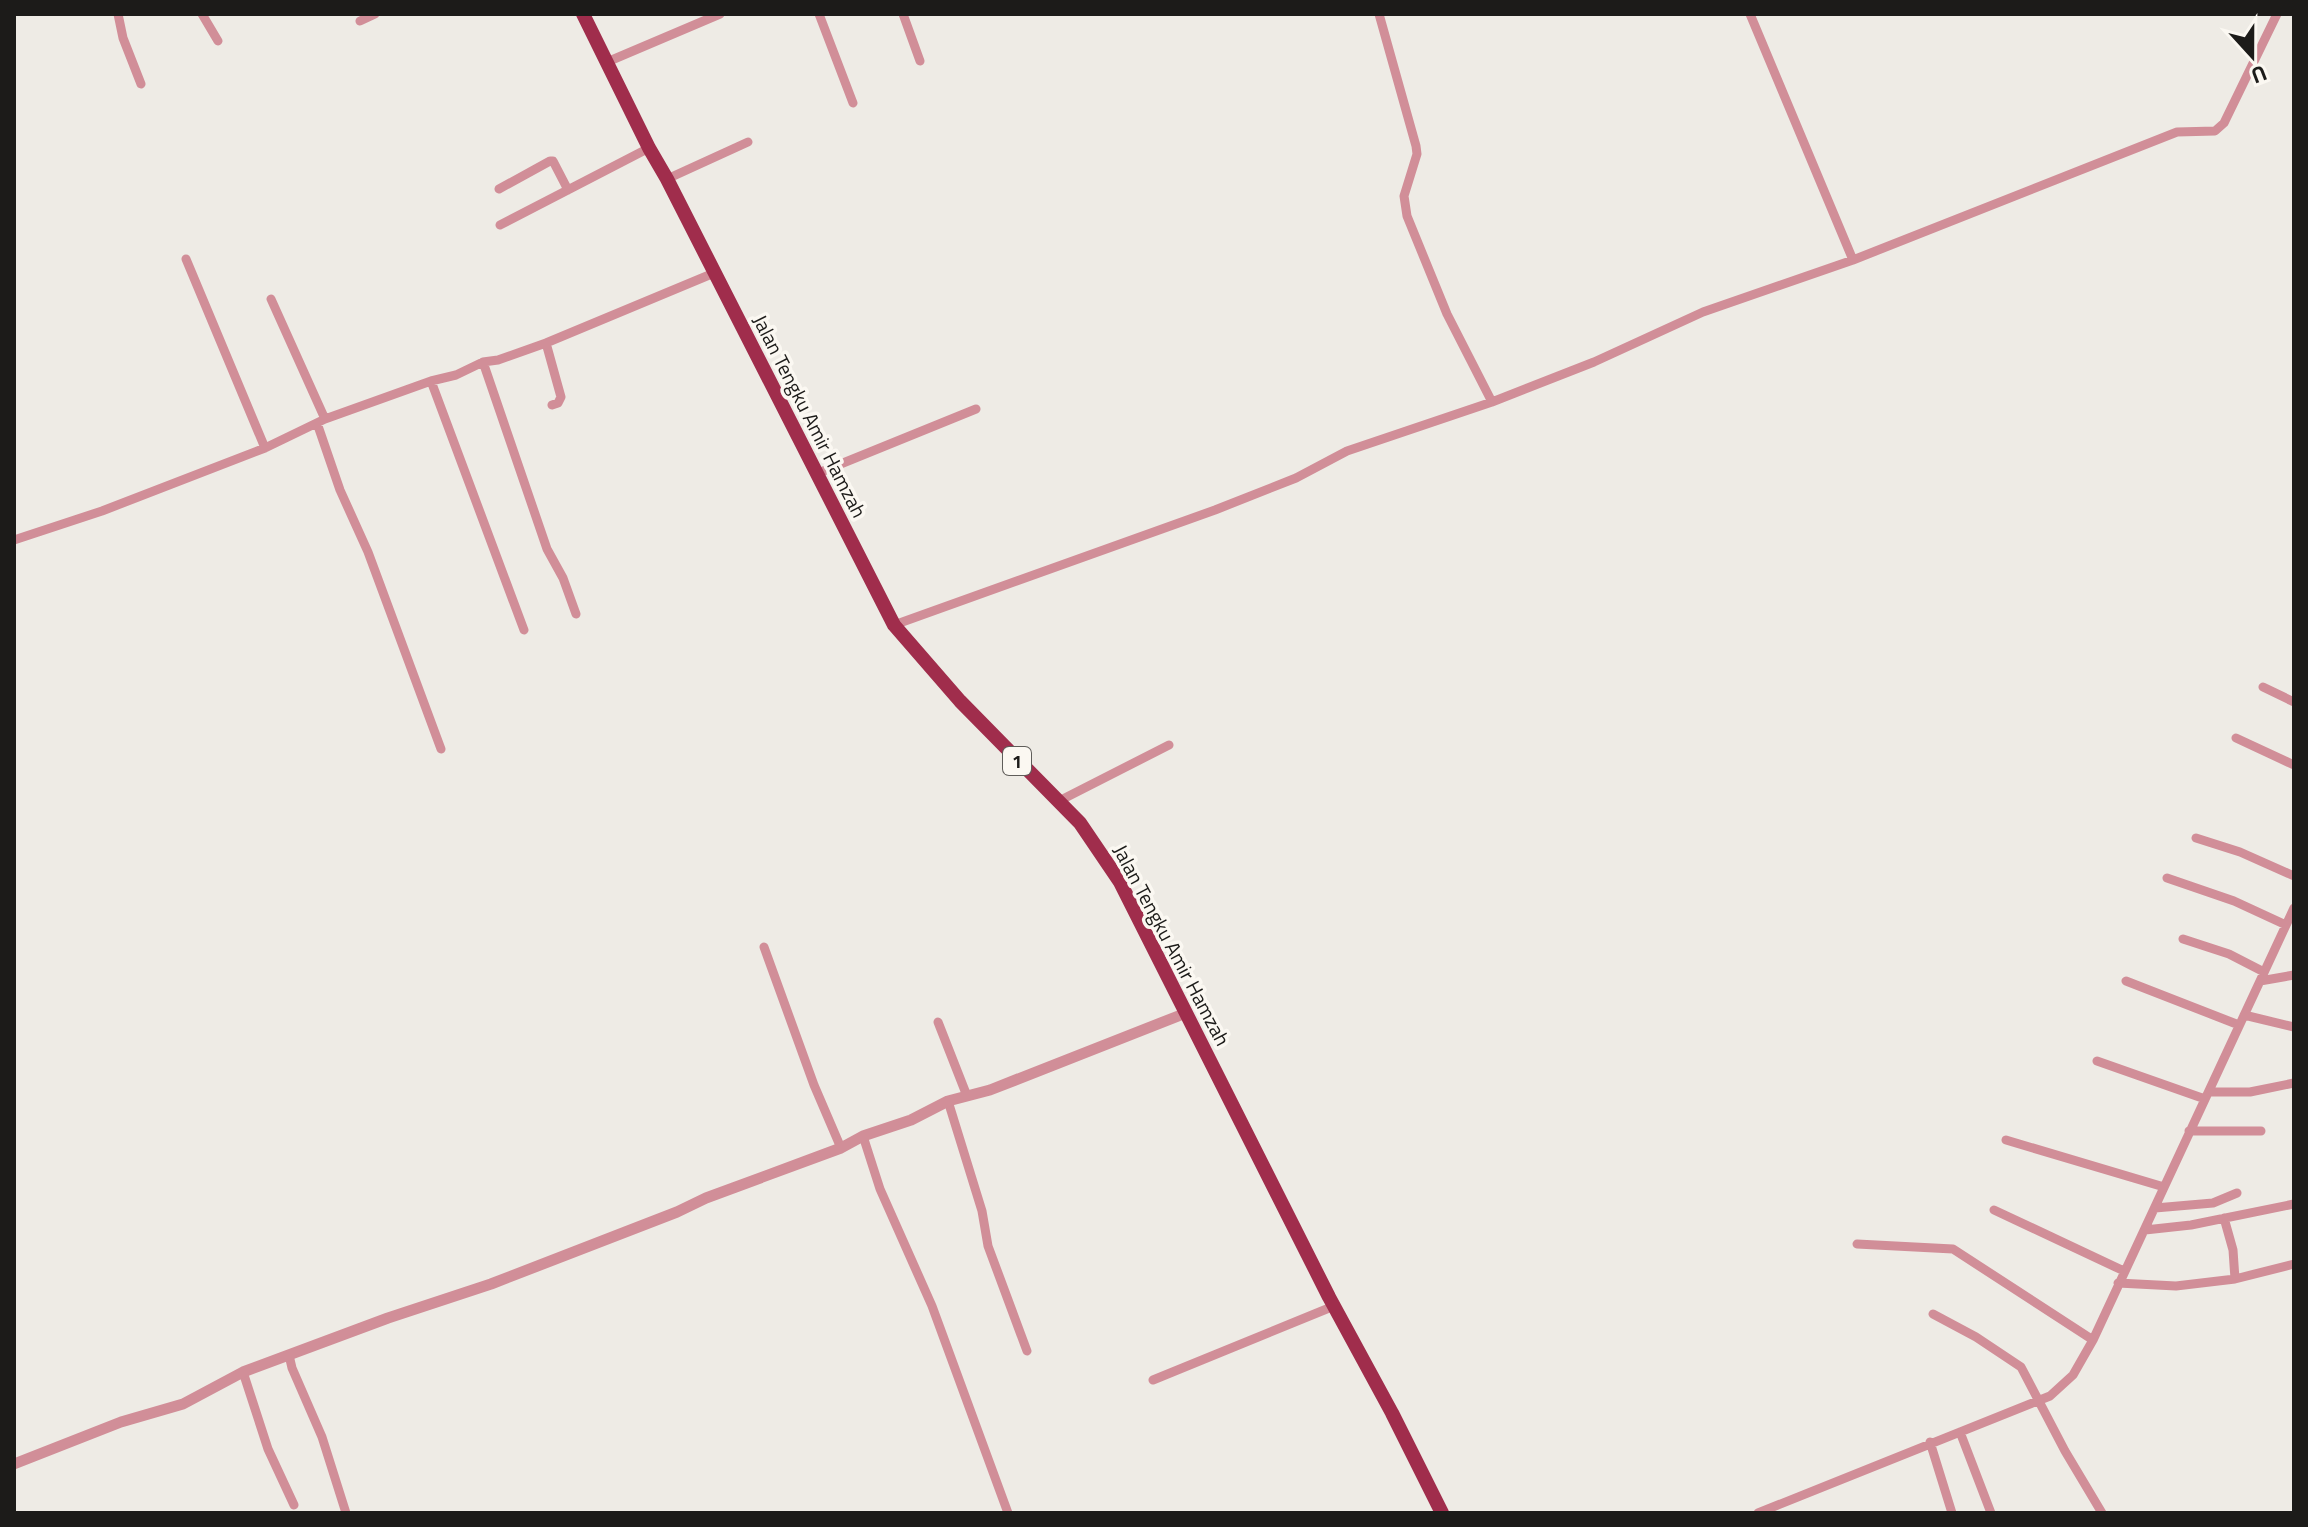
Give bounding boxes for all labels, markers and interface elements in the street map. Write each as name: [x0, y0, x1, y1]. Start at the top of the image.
north arrow: [2212, 16, 2292, 96]
text: U: [2246, 56, 2272, 93]
street label: Jalan Tengku Amir Hamzah: [745, 309, 875, 523]
road number: 1: [1003, 747, 1031, 775]
street label: Jalan Tengku Amir Hamzah: [1106, 839, 1238, 1051]

